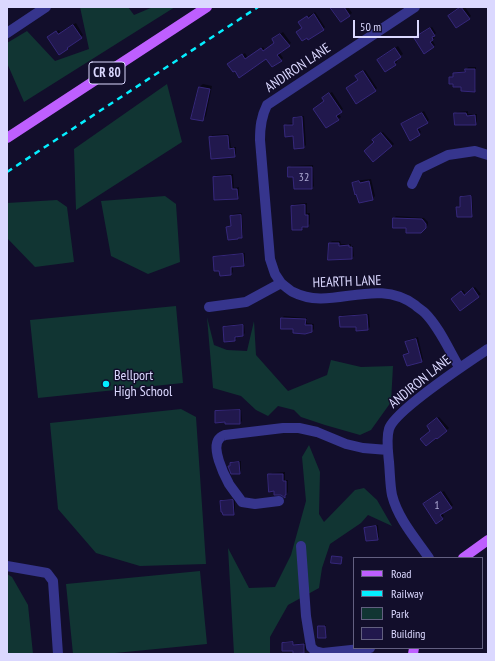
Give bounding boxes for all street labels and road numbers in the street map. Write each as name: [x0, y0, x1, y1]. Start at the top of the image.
street label: ANDIRON LANE: [262, 40, 334, 96]
road number: CR 80: [89, 62, 125, 84]
street label: HEARTH LANE: [312, 272, 382, 292]
street label: ANDIRON LANE: [385, 352, 455, 412]

